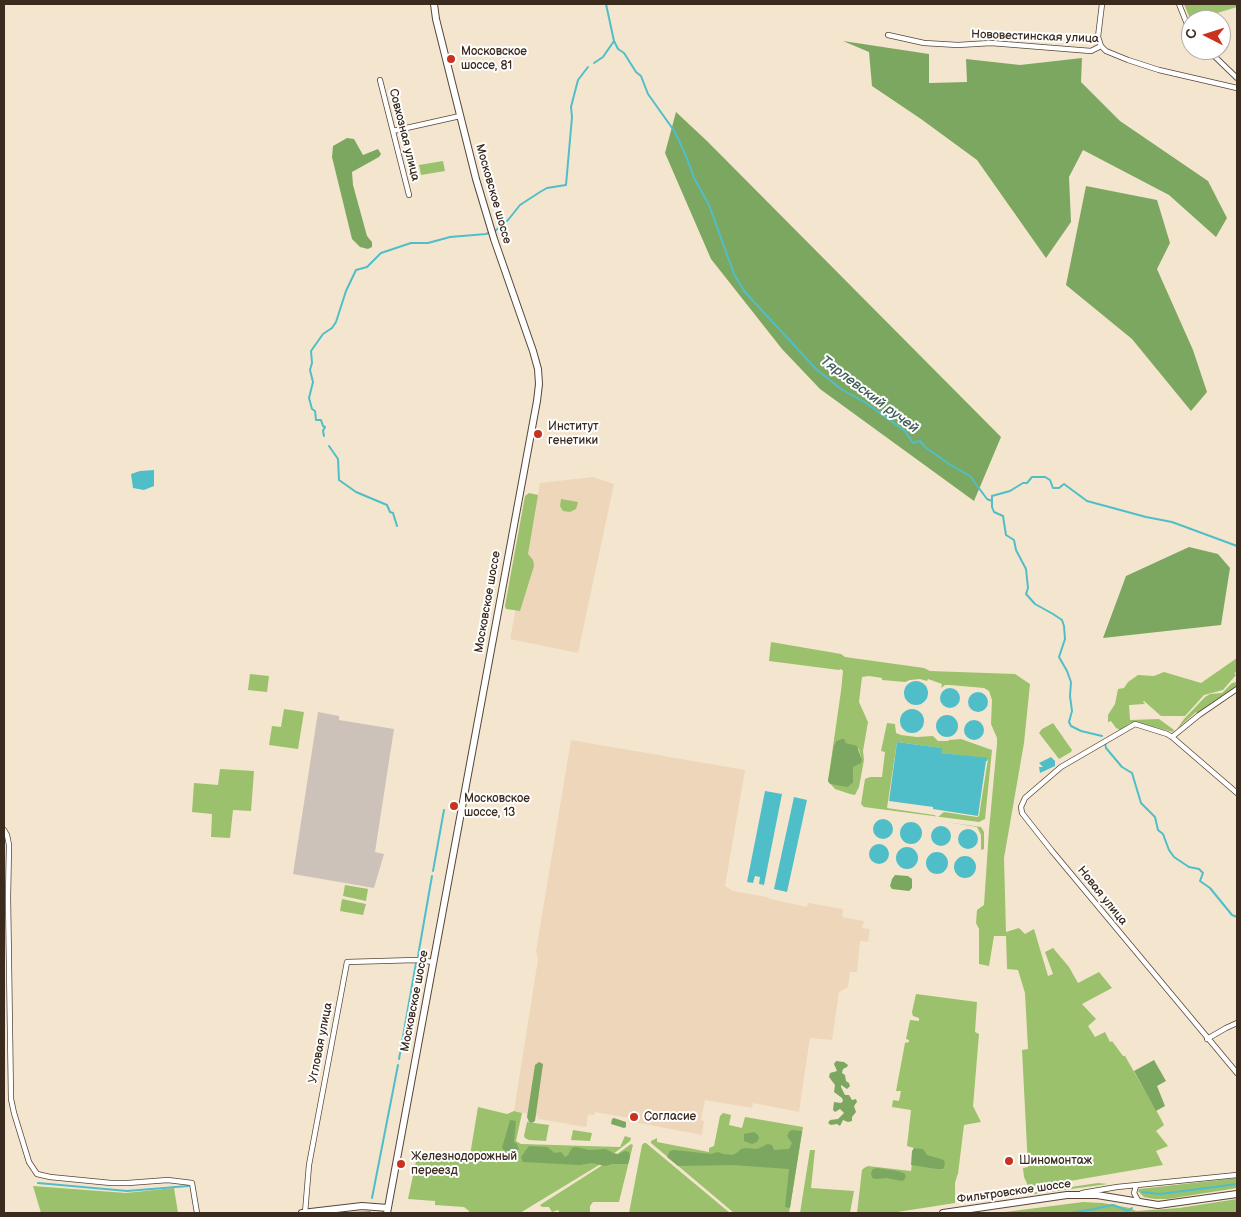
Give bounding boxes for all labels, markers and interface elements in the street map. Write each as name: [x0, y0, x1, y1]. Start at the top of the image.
north arrow: [1181, 10, 1231, 60]
street label: Нововестинская улица: [971, 28, 1099, 46]
text: С: [1183, 28, 1200, 39]
place label: Московское шоссе, 81: [461, 45, 527, 73]
marker: Московское шоссе, 81: [445, 53, 457, 65]
street label: Совхозная улица: [386, 87, 422, 183]
street label: Московское шоссе: [472, 142, 514, 246]
water label: Тярлевский ручей: [817, 353, 921, 437]
place label: Институт генетики: [548, 420, 599, 448]
marker: Институт генетики: [532, 428, 544, 440]
street label: Московское шоссе: [472, 550, 504, 654]
place label: Московское шоссе, 13: [464, 792, 530, 820]
marker: Московское шоссе, 13: [448, 800, 460, 812]
street label: Новая улица: [1074, 864, 1130, 928]
street label: Московское шоссе: [398, 949, 432, 1053]
street label: Угловая улица: [306, 1001, 336, 1085]
place label: Согласие: [644, 1110, 696, 1124]
marker: Согласие: [628, 1111, 640, 1123]
place label: Железнодорожный переезд: [411, 1150, 517, 1178]
place label: Шиномонтаж: [1019, 1154, 1092, 1168]
marker: Шиномонтаж: [1003, 1155, 1015, 1167]
marker: Железнодорожный переезд: [395, 1158, 407, 1170]
street label: Фильтровское шоссе: [956, 1177, 1072, 1207]

